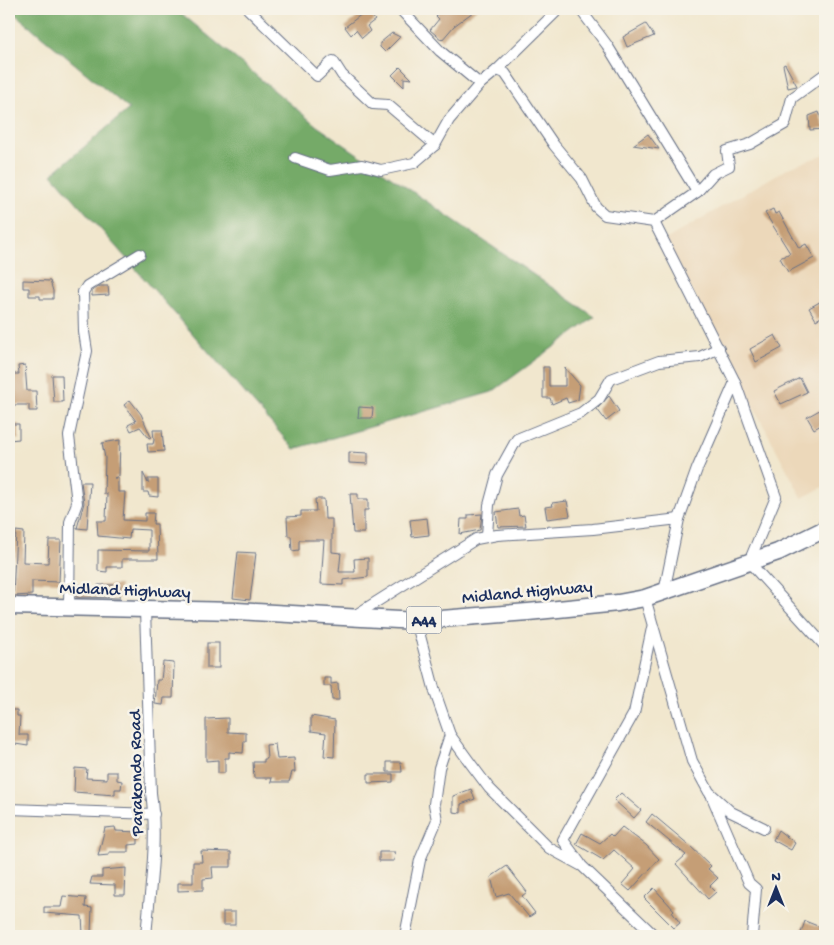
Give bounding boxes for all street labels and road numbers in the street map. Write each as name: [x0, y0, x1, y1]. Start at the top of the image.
street label: Midland Highway: [461, 577, 594, 610]
street label: Midland Highway: [59, 579, 191, 604]
road number: A44: [406, 606, 442, 634]
street label: Parakondo Road: [126, 708, 149, 837]

